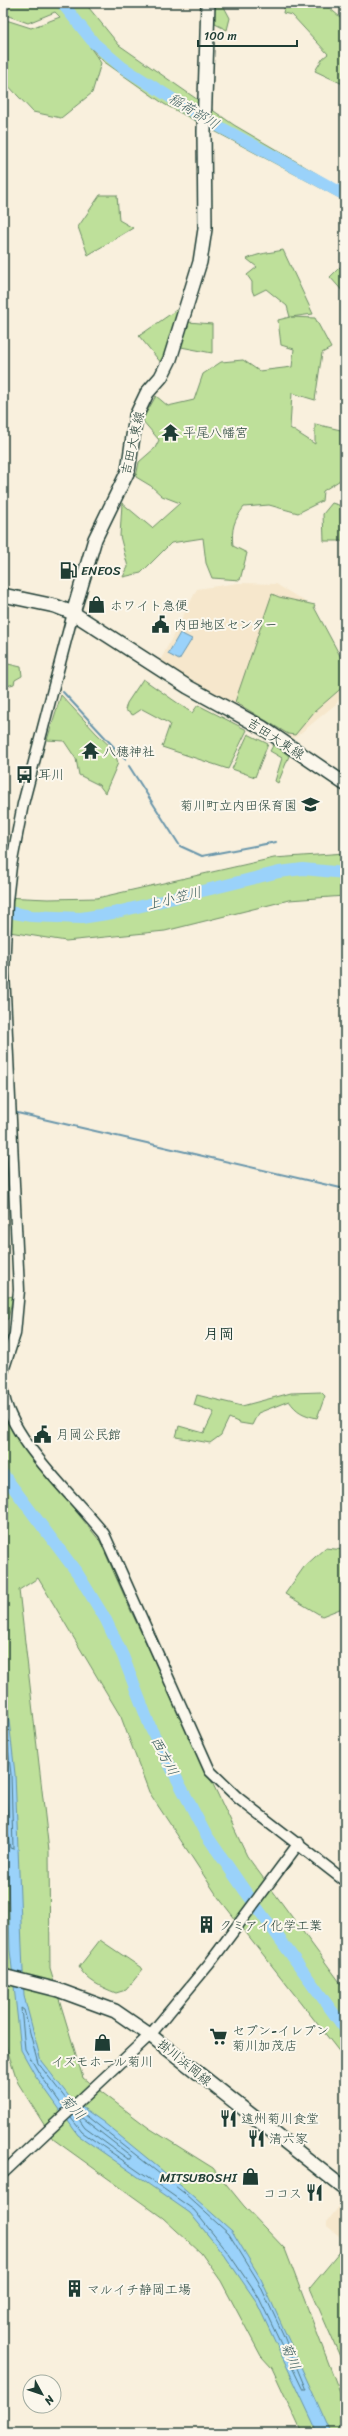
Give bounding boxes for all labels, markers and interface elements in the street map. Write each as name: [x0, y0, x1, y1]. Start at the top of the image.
scale bar: [198, 22, 297, 48]
text: 100 m: [204, 25, 237, 47]
water label: 稲荷部川: [163, 86, 224, 137]
street label: 吉田大東線: [114, 408, 151, 477]
place label: 平尾八幡宮: [183, 421, 248, 444]
temple icon: 平尾八幡宮: [160, 422, 180, 442]
place label: ENEOS: [81, 559, 121, 582]
fuel station icon: ENEOS: [58, 560, 78, 580]
place label: ホワイト急便: [110, 594, 188, 617]
shop icon: ホワイト急便: [87, 595, 107, 615]
place label: 内田地区センター: [174, 613, 277, 636]
public building icon: 内田地区センター: [151, 614, 171, 634]
street label: 吉田大東線: [242, 711, 310, 766]
place label: 八穂神社: [103, 740, 155, 763]
temple icon: 八穂神社: [80, 741, 100, 761]
place label: 耳川: [38, 763, 64, 786]
bus stop icon: 耳川: [15, 764, 35, 784]
place label: 菊川町立内田保育園: [180, 794, 297, 817]
school or university icon: 菊川町立内田保育園: [300, 795, 320, 815]
water label: 上小笠川: [144, 880, 204, 917]
district label: 月岡: [204, 1321, 234, 1347]
place label: 月岡公民館: [56, 1423, 121, 1446]
public building icon: 月岡公民館: [33, 1424, 53, 1444]
water label: 西方川: [144, 1732, 185, 1781]
place label: クミアイ化学工業: [219, 1914, 322, 1937]
building icon: クミアイ化学工業: [196, 1915, 216, 1935]
place label: セブン-イレブン 菊川加茂店: [232, 2019, 329, 2057]
supermarket icon: セブン-イレブン 菊川加茂店: [209, 2027, 229, 2047]
shop icon: イズモホール菊川: [92, 2032, 112, 2052]
street label: 掛川浜岡線: [152, 2033, 218, 2092]
place label: イズモホール菊川: [51, 2050, 153, 2073]
water label: 菊川: [54, 2089, 91, 2126]
place label: 遠州菊川食堂: [241, 2107, 319, 2130]
restaurant icon: 遠州菊川食堂: [218, 2108, 238, 2128]
place label: 清六家: [269, 2127, 308, 2150]
restaurant icon: 清六家: [246, 2128, 266, 2148]
place label: MITSUBOSHI: [160, 2166, 238, 2189]
shop icon: MITSUBOSHI: [240, 2167, 260, 2187]
place label: ココス: [263, 2182, 302, 2205]
restaurant icon: ココス: [305, 2183, 325, 2203]
place label: マルイチ静岡工場: [87, 2278, 191, 2301]
building icon: マルイチ静岡工場: [64, 2279, 84, 2299]
water label: 菊川: [274, 2338, 308, 2374]
north arrow: [22, 2374, 62, 2414]
text: N: [39, 2390, 60, 2409]

